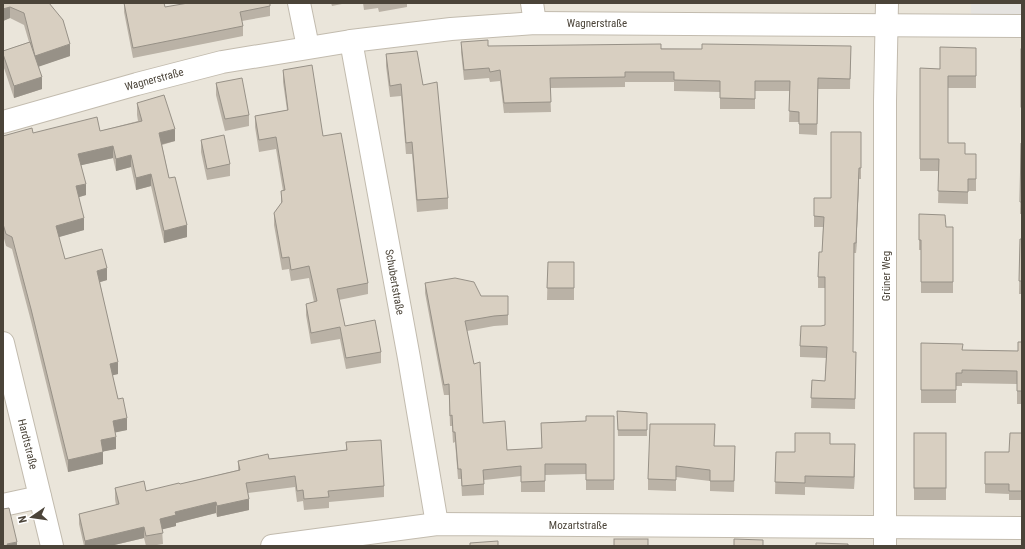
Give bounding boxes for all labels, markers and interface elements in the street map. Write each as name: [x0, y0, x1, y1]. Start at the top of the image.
street label: Wagnerstraße: [567, 17, 627, 30]
street label: Wagnerstraße: [123, 65, 185, 94]
street label: Schubertstraße: [382, 248, 407, 316]
street label: Grüner Weg: [880, 251, 893, 301]
street label: Hardtstraße: [15, 417, 40, 471]
north arrow: [12, 497, 52, 537]
text: N: [16, 514, 30, 524]
street label: Mozartstraße: [549, 519, 607, 532]

